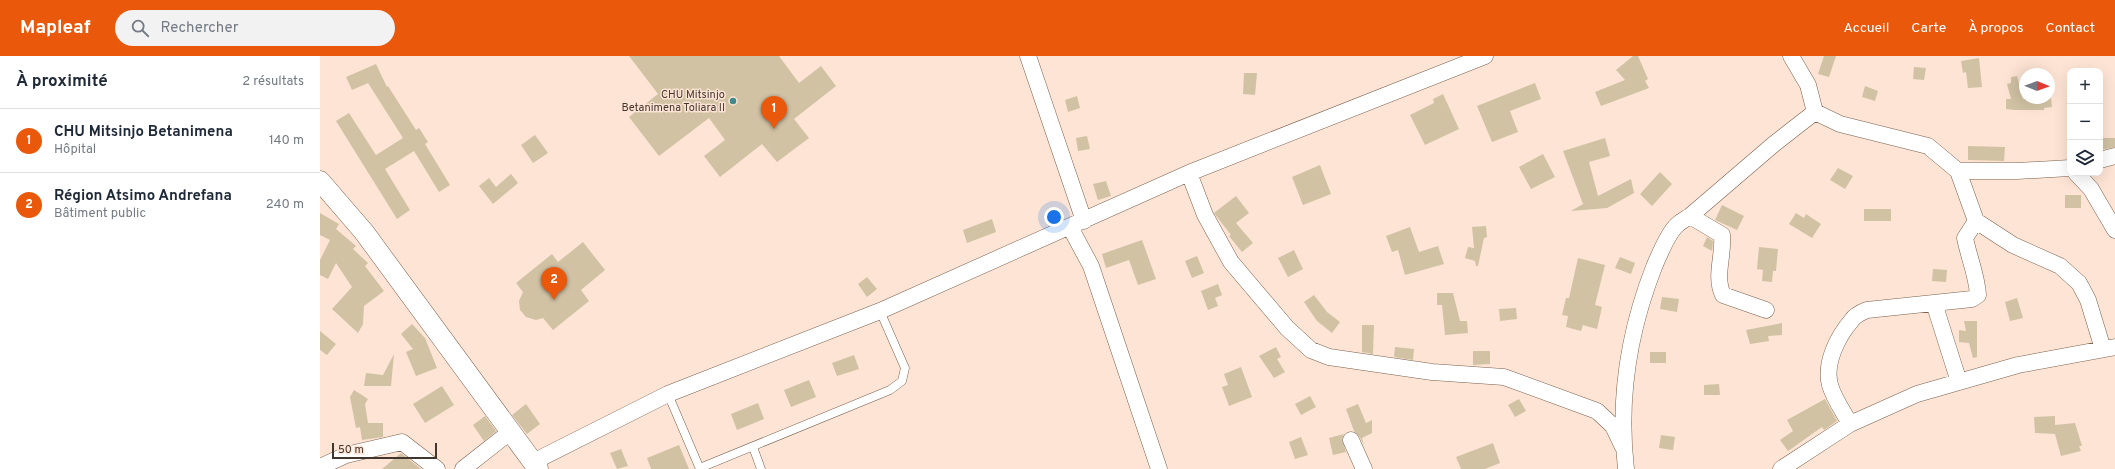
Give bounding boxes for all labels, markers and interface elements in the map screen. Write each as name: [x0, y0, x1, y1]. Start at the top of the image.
search box: [115, 10, 395, 46]
text: Mapleaf: [20, 16, 91, 40]
icon: search: [129, 17, 151, 39]
text: Rechercher: [161, 19, 239, 38]
text: Accueil: [1843, 20, 1889, 37]
text: Carte: [1911, 20, 1946, 37]
text: À propos: [1968, 20, 2024, 37]
text: Contact: [2046, 20, 2095, 37]
north arrow: [2019, 68, 2055, 104]
map controls: [2067, 68, 2103, 176]
button: +: [2067, 68, 2103, 104]
text: À proximité: [16, 71, 108, 93]
text: 2 résultats: [242, 74, 304, 90]
place label: CHU Mitsinjo Betanimena Toliara II: [621, 88, 725, 115]
marker: CHU Mitsinjo Betanimena Toliara II: [728, 96, 738, 106]
pin: 1: [761, 96, 787, 129]
button: −: [2067, 104, 2103, 140]
text: CHU Mitsinjo Betanimena: [54, 123, 233, 142]
text: 1: [26, 133, 32, 149]
text: 140 m: [269, 133, 304, 149]
button: layers: [2067, 140, 2103, 176]
text: Hôpital: [54, 142, 96, 158]
text: Région Atsimo Andrefana: [54, 187, 232, 206]
text: 2: [25, 197, 33, 213]
text: 240 m: [266, 197, 304, 213]
text: Bâtiment public: [54, 206, 146, 222]
your location: [1044, 207, 1064, 227]
pin: 2: [541, 267, 567, 300]
scale bar: [332, 441, 437, 460]
text: 50 m: [338, 443, 364, 457]

